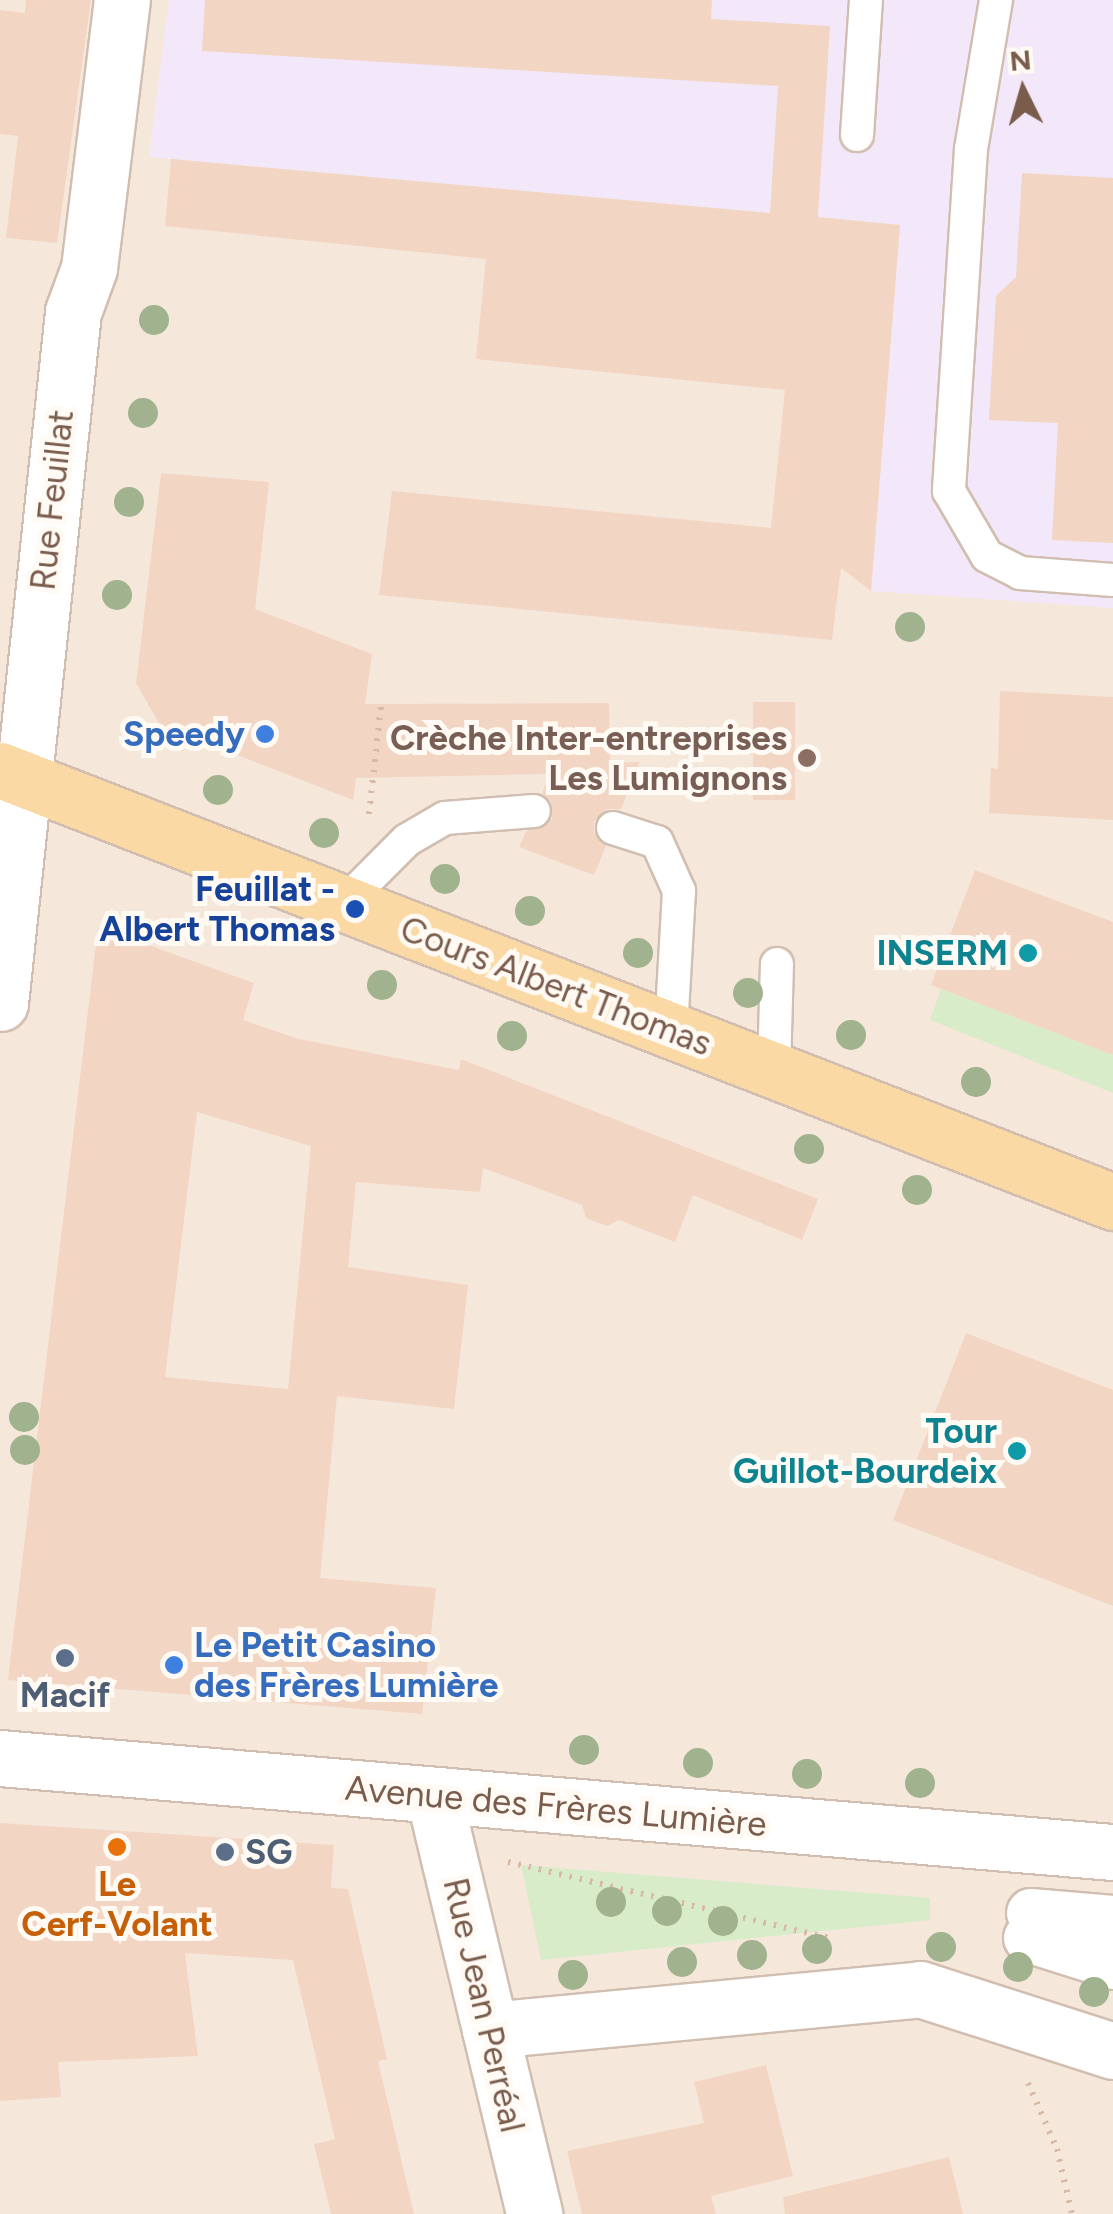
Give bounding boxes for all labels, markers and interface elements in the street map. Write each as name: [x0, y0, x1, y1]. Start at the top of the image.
north arrow: [973, 40, 1073, 140]
text: N: [1008, 42, 1033, 78]
street label: Rue Feuillat: [22, 408, 82, 592]
place label: Speedy: [123, 713, 245, 755]
place label: Crèche Inter-entreprises Les Lumignons: [390, 717, 787, 799]
marker: Speedy: [254, 723, 276, 745]
marker: Crèche Inter-entreprises Les Lumignons: [796, 747, 818, 769]
place label: Feuillat - Albert Thomas: [99, 868, 335, 950]
marker: Feuillat - Albert Thomas: [344, 898, 366, 920]
street label: Cours Albert Thomas: [395, 907, 717, 1065]
place label: INSERM: [876, 932, 1008, 974]
marker: INSERM: [1017, 942, 1039, 964]
place label: Tour Guillot-Bourdeix: [733, 1410, 997, 1492]
marker: Tour Guillot-Bourdeix: [1006, 1440, 1028, 1462]
place label: Le Petit Casino des Frères Lumière: [194, 1624, 498, 1706]
marker: Macif: [54, 1647, 76, 1669]
marker: Le Petit Casino des Frères Lumière: [163, 1654, 185, 1676]
place label: Macif: [20, 1674, 110, 1716]
street label: Avenue des Frères Lumière: [344, 1767, 768, 1845]
place label: SG: [245, 1831, 292, 1873]
marker: Le Cerf-Volant: [106, 1836, 128, 1858]
marker: SG: [214, 1841, 236, 1863]
place label: Le Cerf-Volant: [21, 1863, 213, 1945]
street label: Rue Jean Perréal: [434, 1874, 534, 2136]

